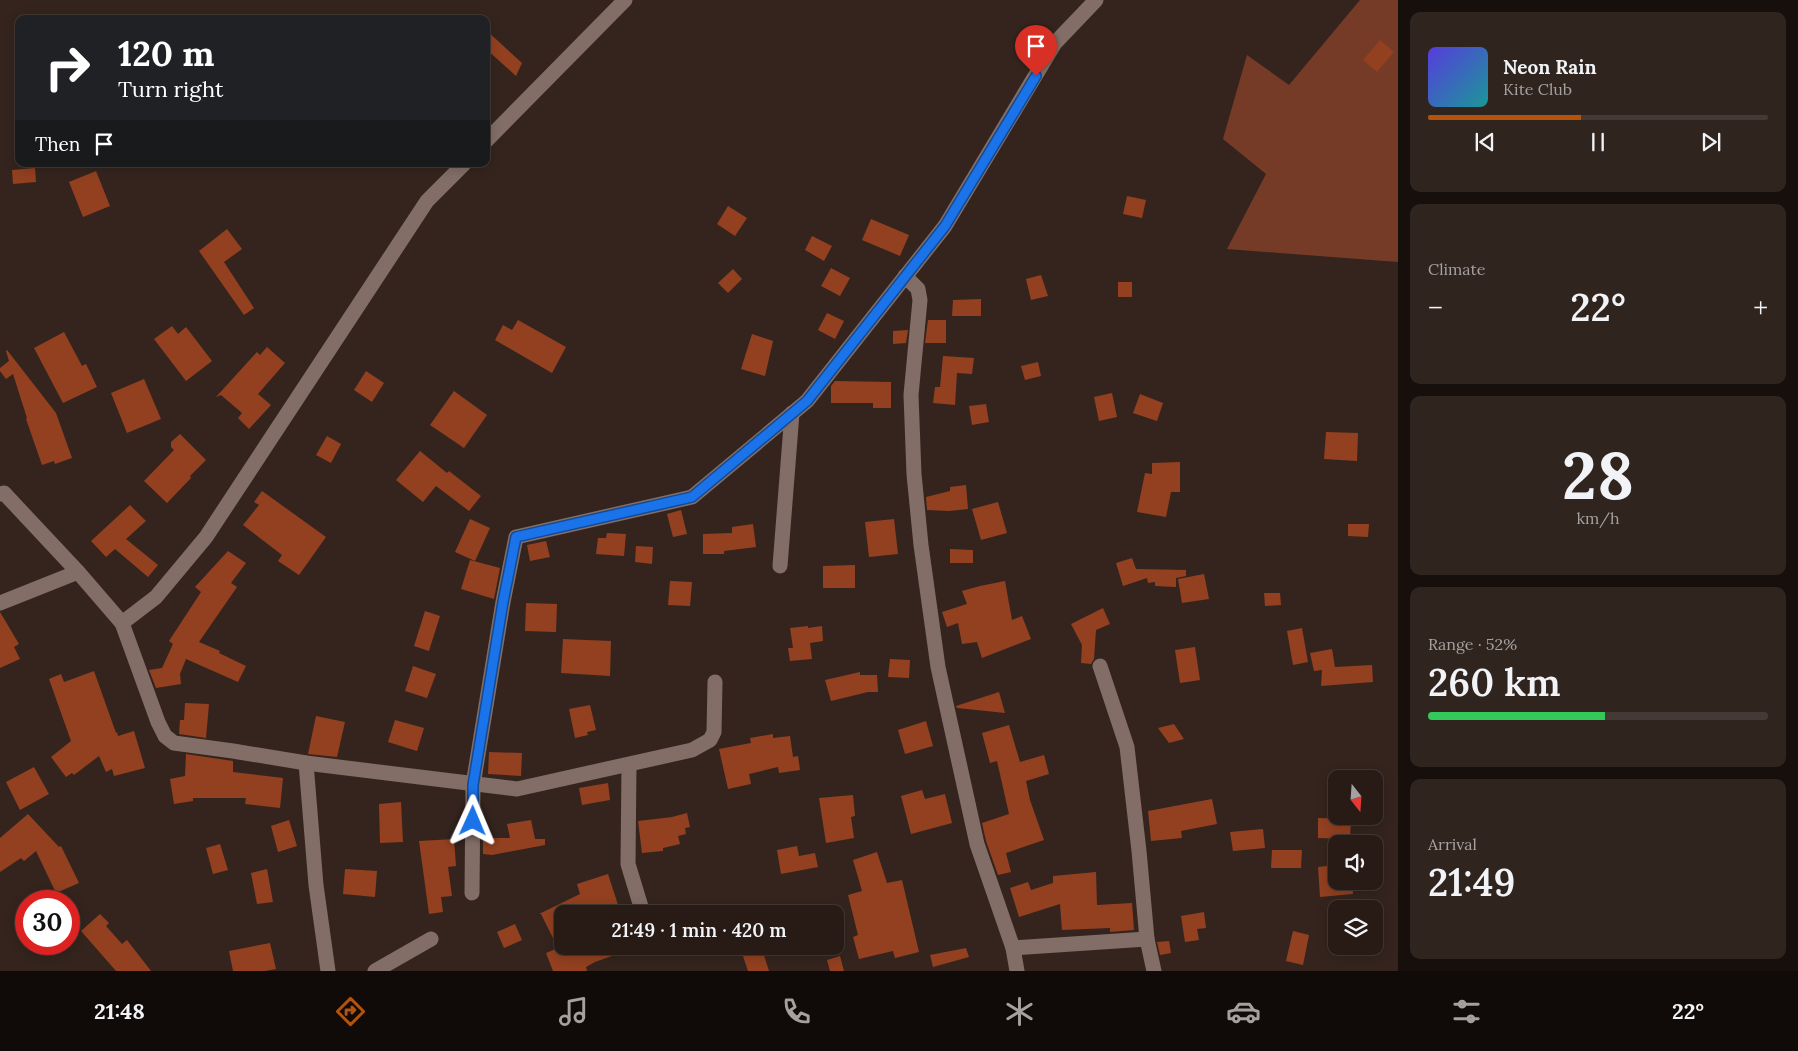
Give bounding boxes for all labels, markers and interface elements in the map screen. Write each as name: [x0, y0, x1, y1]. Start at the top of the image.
pin: [1015, 25, 1057, 76]
text: 120 m: [118, 31, 215, 76]
icon: arrive: [1022, 32, 1050, 60]
icon: right: [35, 35, 100, 100]
text: Neon Rain: [1503, 55, 1597, 79]
text: Turn right: [118, 75, 223, 103]
text: Kite Club: [1503, 79, 1572, 99]
icon: previous: [1471, 128, 1499, 156]
icon: pause: [1584, 128, 1612, 156]
icon: next: [1697, 128, 1725, 156]
icon: arrive: [90, 130, 118, 158]
text: Then: [35, 132, 80, 156]
text: Climate: [1428, 259, 1485, 279]
text: 22°: [1570, 283, 1626, 331]
text: −: [1428, 290, 1443, 326]
text: +: [1753, 290, 1768, 326]
text: 28: [1562, 434, 1634, 517]
text: km/h: [1576, 508, 1620, 528]
text: Range · 52%: [1428, 634, 1517, 654]
text: 260 km: [1428, 658, 1561, 706]
north arrow: [1328, 770, 1382, 825]
map controls: [1328, 770, 1383, 955]
position arrow: [446, 794, 498, 846]
text: Arrival: [1428, 834, 1477, 854]
button: sound: [1328, 835, 1383, 890]
text: 21:49: [1428, 858, 1515, 906]
speed limit sign: 30: [15, 890, 80, 955]
button: layers: [1328, 900, 1383, 955]
text: 21:49 · 1 min · 420 m: [612, 918, 786, 942]
icon: directions: [333, 994, 368, 1029]
icon: music: [556, 994, 591, 1029]
icon: phone: [779, 994, 814, 1029]
icon: climate: [1002, 994, 1037, 1029]
icon: car: [1226, 994, 1261, 1029]
icon: filters: [1449, 994, 1484, 1029]
text: 21:48: [94, 997, 145, 1025]
text: 22°: [1672, 997, 1704, 1025]

